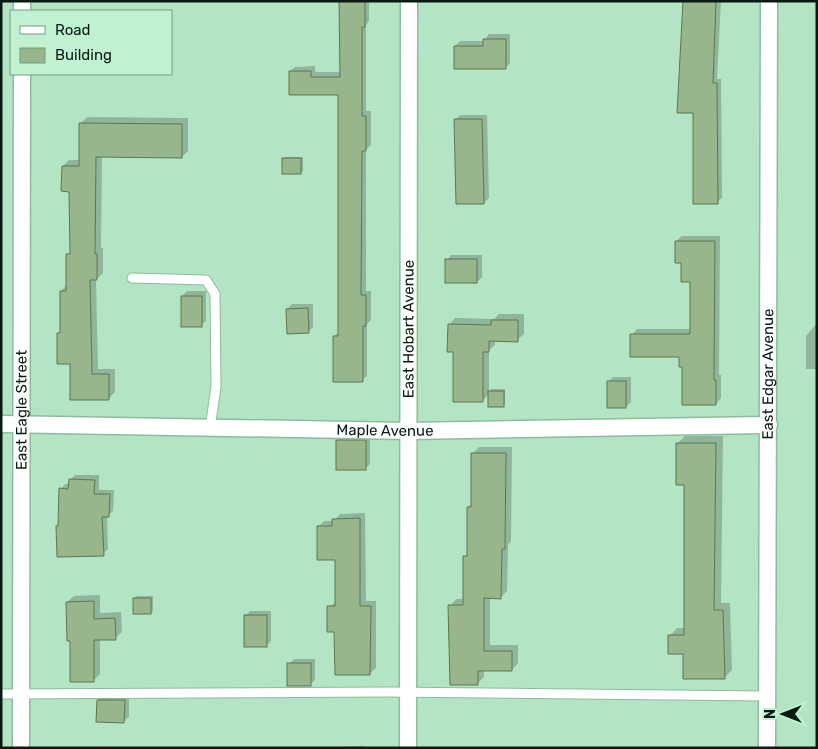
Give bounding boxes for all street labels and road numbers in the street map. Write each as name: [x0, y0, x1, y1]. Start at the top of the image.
street label: East Hobart Avenue: [399, 260, 418, 398]
street label: East Edgar Avenue: [759, 308, 777, 440]
street label: East Eagle Street: [12, 350, 31, 470]
street label: Maple Avenue: [336, 421, 434, 440]

